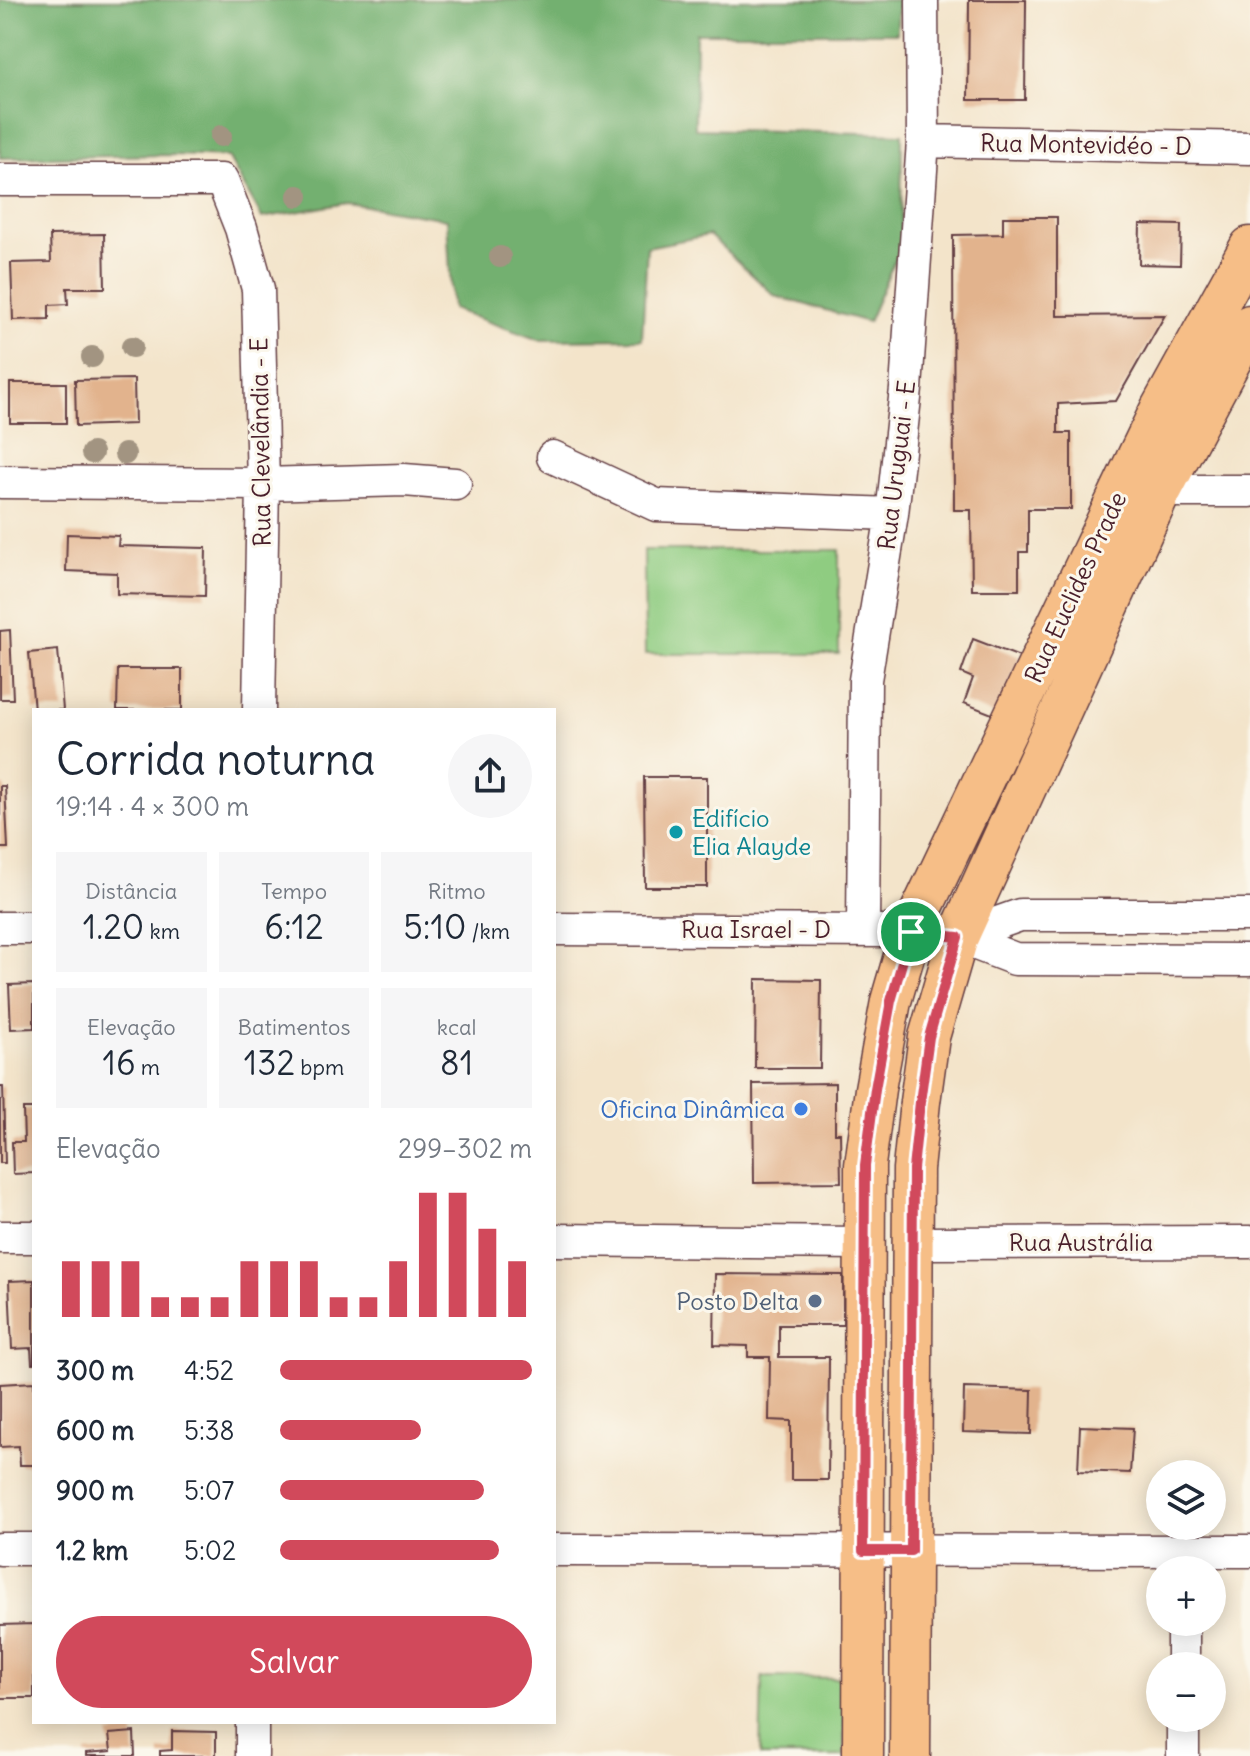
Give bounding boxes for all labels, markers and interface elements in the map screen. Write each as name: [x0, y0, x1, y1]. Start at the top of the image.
street label: Rua Montevidéo - D: [980, 127, 1192, 161]
street label: Rua Clevelândia - E: [243, 337, 277, 547]
street label: Rua Uruguai - E: [871, 379, 921, 551]
street label: Rua Euclides Prade: [1018, 487, 1132, 687]
text: Corrida noturna: [56, 732, 375, 787]
button: share: [448, 734, 532, 818]
text: 19:14 · 4 × 300 m: [56, 790, 249, 823]
place label: Edifício Elia Alayde: [692, 803, 811, 861]
marker: Edifício Elia Alayde: [667, 823, 685, 841]
text: Distância: [85, 877, 177, 905]
text: Tempo: [261, 877, 327, 905]
text: Ritmo: [428, 877, 486, 905]
pin: [877, 898, 945, 966]
text: 1.20: [83, 905, 144, 948]
text: 6:12: [264, 905, 324, 948]
text: 5:10: [403, 905, 466, 948]
icon: arrive: [889, 910, 933, 954]
street label: Rua Israel - D: [681, 914, 831, 944]
text: km: [144, 917, 180, 945]
text: /km: [466, 917, 510, 945]
text: Elevação: [87, 1013, 176, 1041]
text: Batimentos: [238, 1013, 350, 1041]
text: kcal: [437, 1013, 476, 1041]
text: 16: [103, 1041, 136, 1084]
text: 132: [244, 1041, 295, 1084]
text: 81: [440, 1041, 473, 1084]
text: m: [136, 1053, 160, 1081]
text: bpm: [295, 1053, 344, 1081]
place label: Oficina Dinâmica: [600, 1094, 785, 1124]
marker: Oficina Dinâmica: [792, 1100, 810, 1118]
text: Elevação: [56, 1132, 161, 1165]
text: 299–302 m: [398, 1132, 532, 1165]
street label: Rua Austrália: [1009, 1227, 1153, 1257]
place label: Posto Delta: [676, 1286, 799, 1316]
marker: Posto Delta: [806, 1292, 824, 1310]
text: 300 m: [56, 1354, 134, 1387]
text: 4:52: [184, 1354, 234, 1387]
text: 600 m: [56, 1414, 134, 1447]
text: 5:38: [184, 1414, 235, 1447]
map controls: [1146, 1460, 1226, 1732]
button: layers: [1146, 1460, 1226, 1540]
text: 900 m: [56, 1474, 134, 1507]
text: 5:07: [184, 1474, 234, 1507]
text: 1.2 km: [56, 1534, 128, 1567]
text: 5:02: [184, 1534, 236, 1567]
button: +: [1146, 1556, 1226, 1636]
button: Salvar: [56, 1616, 532, 1708]
button: −: [1146, 1652, 1226, 1732]

